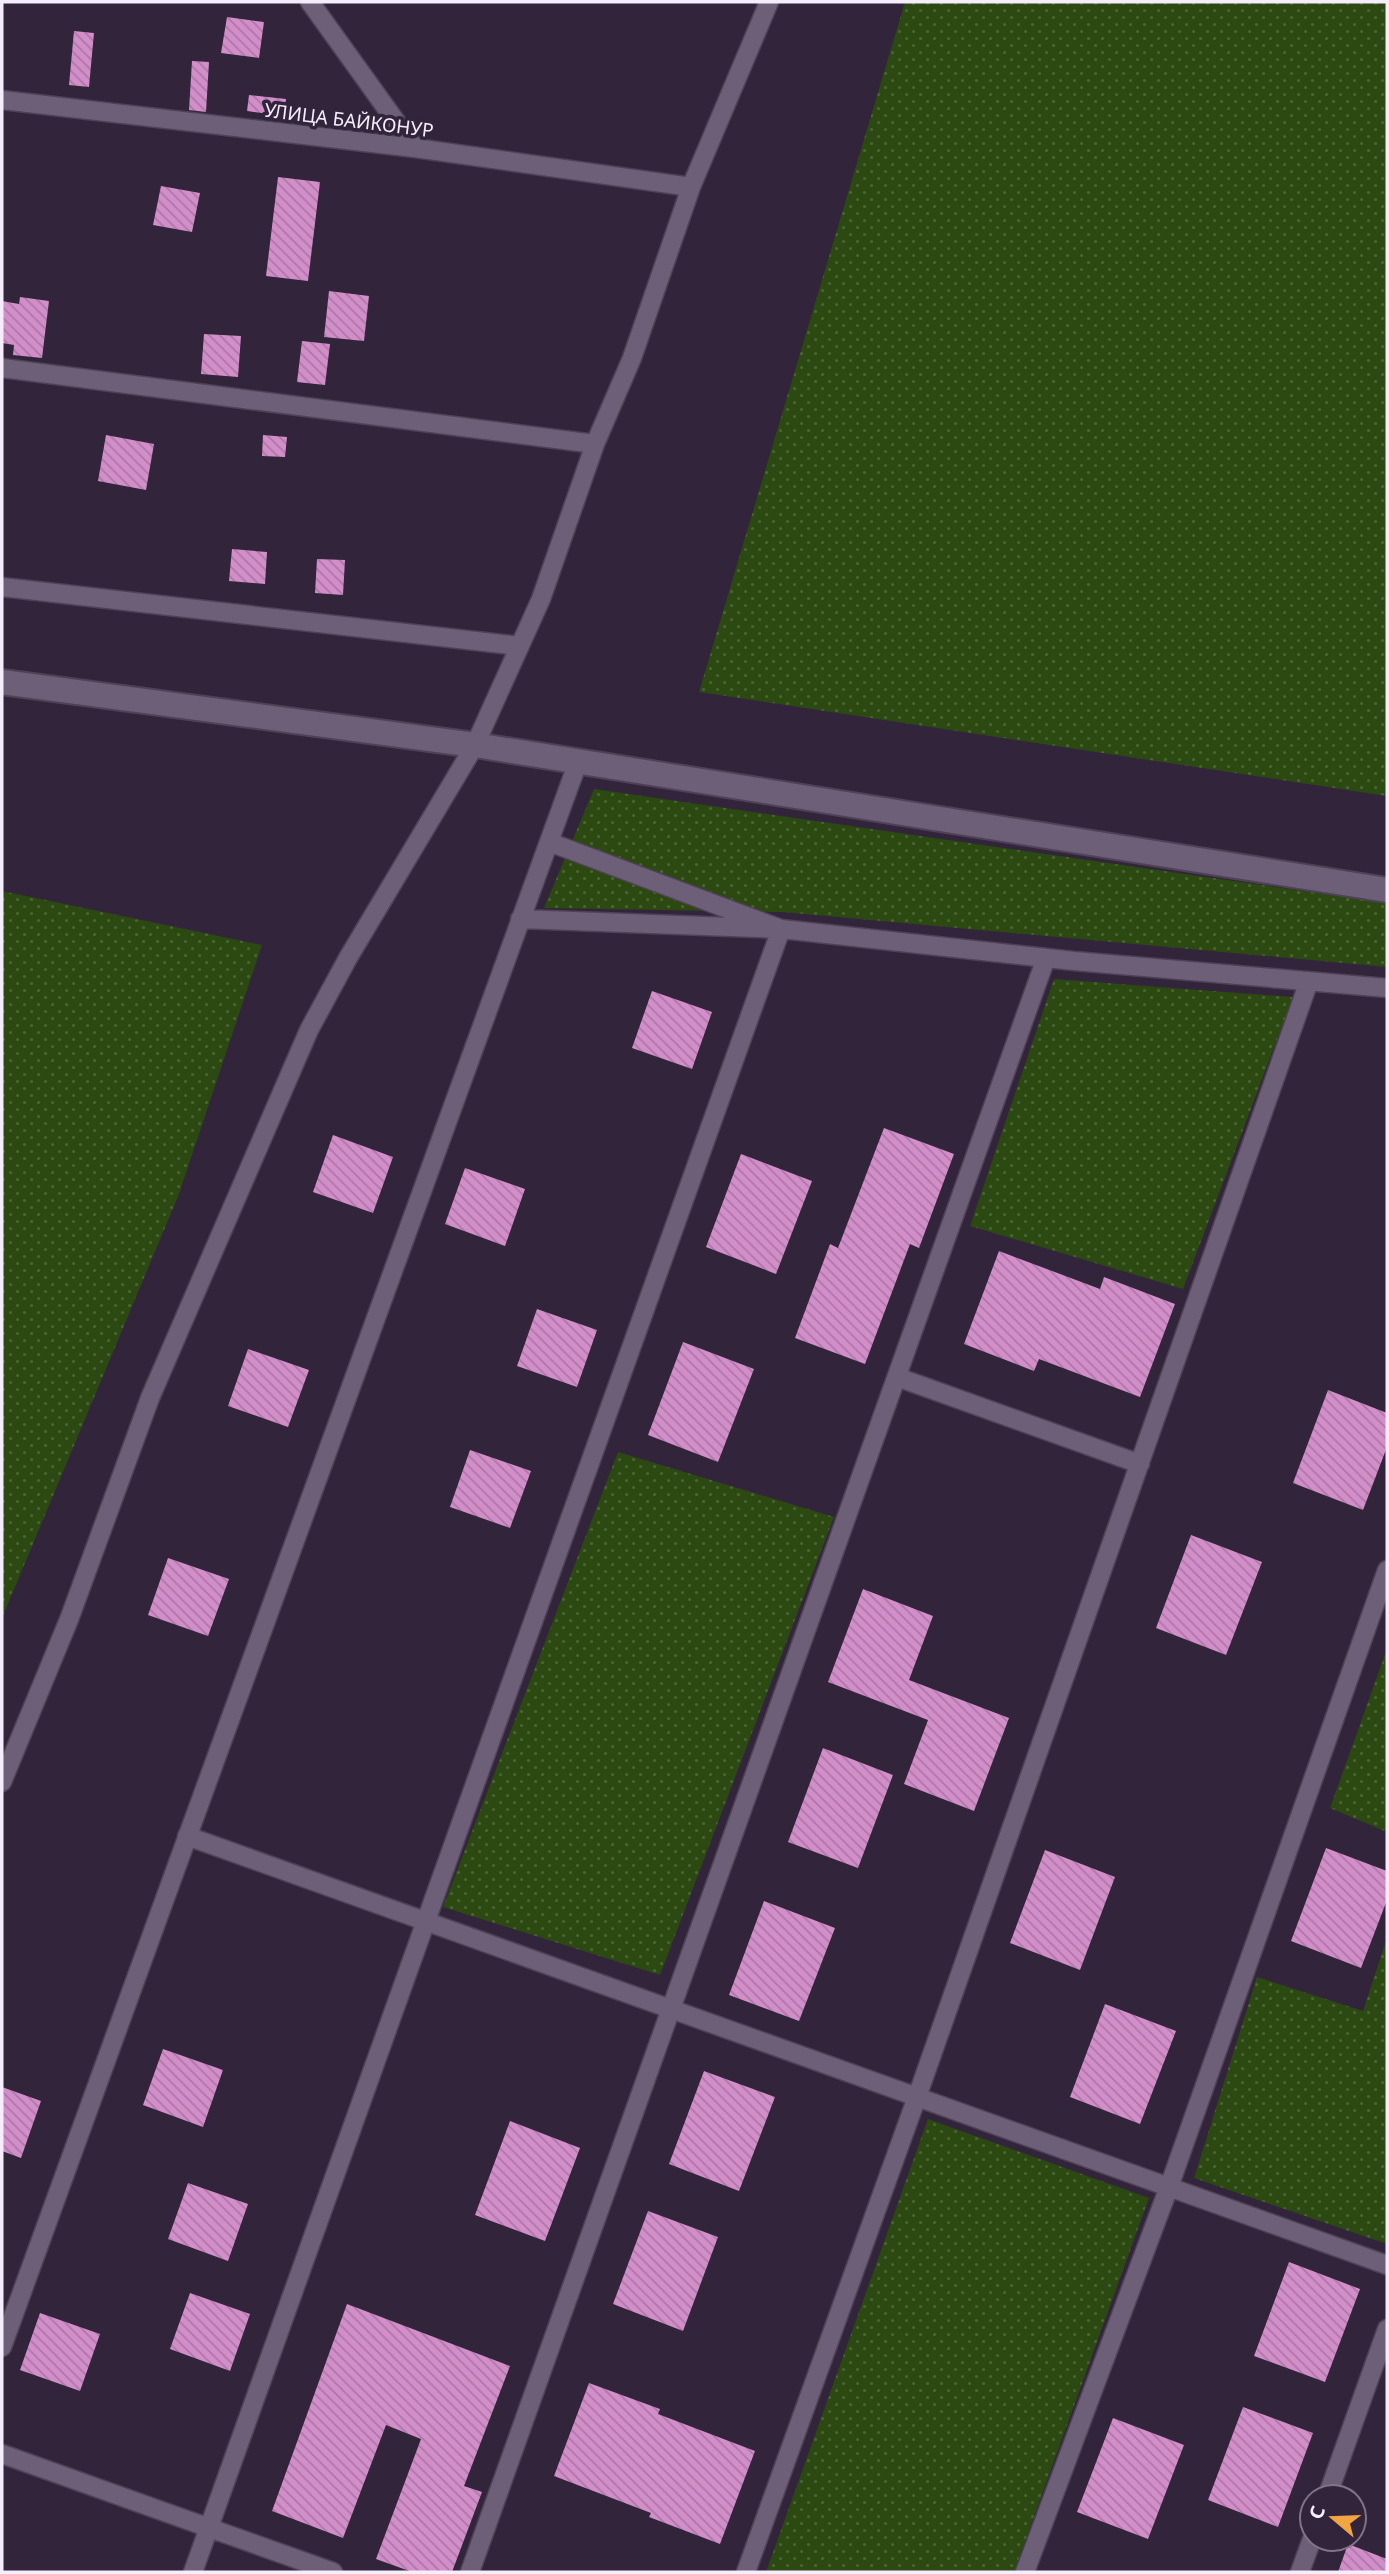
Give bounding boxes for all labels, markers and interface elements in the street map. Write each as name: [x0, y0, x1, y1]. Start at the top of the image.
street label: УЛИЦА БАЙКОНУР: [263, 97, 435, 143]
north arrow: [1298, 2483, 1368, 2553]
text: С: [1303, 2502, 1331, 2522]

